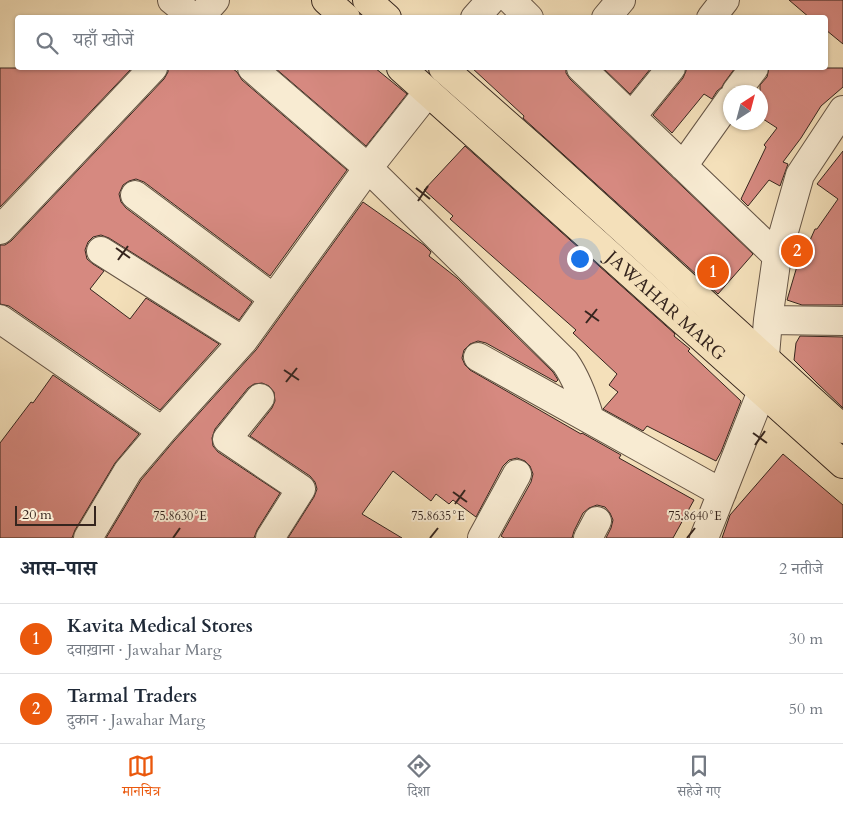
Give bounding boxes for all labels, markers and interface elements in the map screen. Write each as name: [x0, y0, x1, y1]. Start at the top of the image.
search box: [15, 15, 828, 70]
text: यहाँ खोजें: [73, 27, 134, 53]
icon: search: [33, 29, 61, 57]
north arrow: [723, 85, 768, 130]
pin: 2: [781, 232, 813, 270]
street label: JAWAHAR MARG: [598, 243, 731, 366]
your location: [567, 246, 593, 272]
pin: 1: [697, 253, 729, 291]
scale bar: [15, 503, 96, 526]
text: 20 m: [22, 505, 52, 524]
text: 75.8630°E: [153, 508, 207, 524]
text: 75.8635°E: [411, 508, 465, 524]
text: 75.8640°E: [668, 508, 722, 524]
text: आस-पास: [20, 554, 97, 583]
text: 2 नतीजे: [779, 558, 823, 580]
text: Kavita Medical Stores: [67, 613, 253, 639]
text: 1: [32, 628, 40, 650]
text: 30 m: [789, 628, 823, 650]
text: दवाख़ाना · Jawahar Marg: [67, 639, 222, 661]
text: Tarmal Traders: [67, 683, 197, 709]
text: 2: [32, 698, 40, 720]
text: 50 m: [789, 698, 823, 720]
text: दुकान · Jawahar Marg: [67, 709, 205, 731]
tab: मानचित्र: [122, 752, 160, 805]
tab: दिशा: [405, 752, 433, 805]
tab: सहेजे गए: [677, 752, 721, 805]

